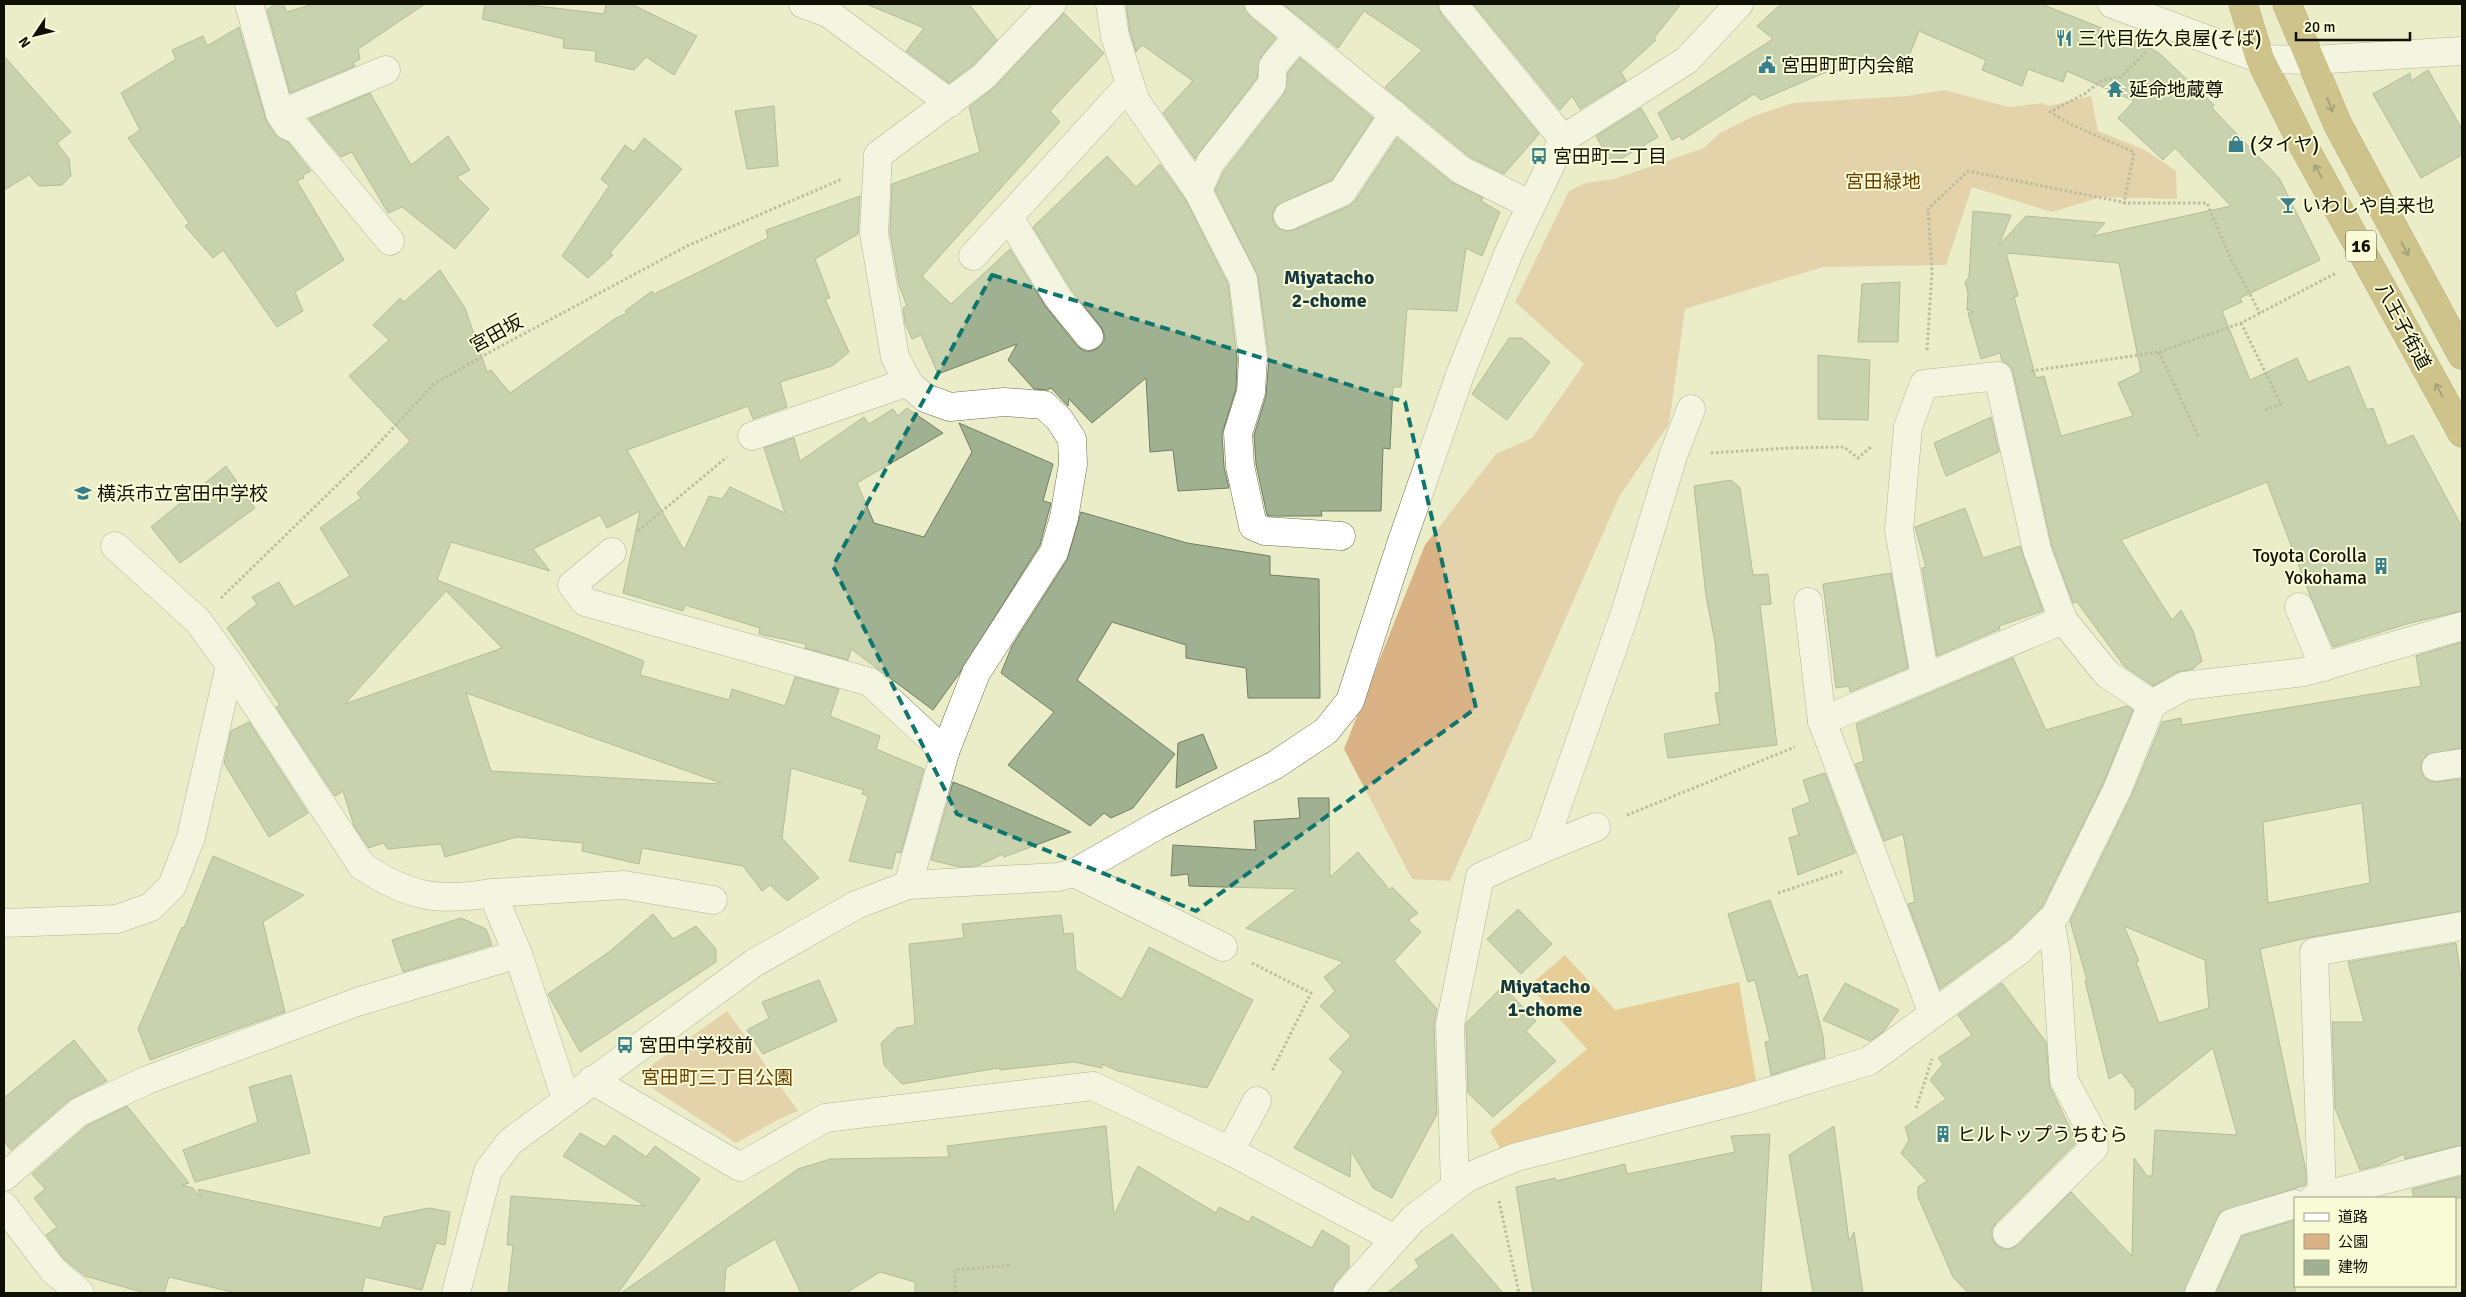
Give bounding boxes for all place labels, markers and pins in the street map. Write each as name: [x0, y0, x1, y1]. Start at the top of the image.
place label: 三代目佐久良屋(そば): [2078, 27, 2262, 51]
restaurant icon: 三代目佐久良屋(そば): [2054, 28, 2074, 48]
place label: 宮田町町内会館: [1781, 54, 1914, 78]
public building icon: 宮田町町内会館: [1757, 55, 1777, 75]
place label: 延命地蔵尊: [2129, 78, 2224, 102]
temple icon: 延命地蔵尊: [2105, 79, 2125, 99]
place label: (タイヤ): [2250, 133, 2319, 157]
shop icon: (タイヤ): [2226, 134, 2246, 154]
place label: 宮田町二丁目: [1553, 145, 1667, 169]
bus stop icon: 宮田町二丁目: [1529, 146, 1549, 166]
place label: いわしや自来也: [2302, 194, 2435, 218]
bar icon: いわしや自来也: [2278, 195, 2298, 215]
place label: 横浜市立宮田中学校: [97, 482, 268, 506]
school or university icon: 横浜市立宮田中学校: [73, 483, 93, 503]
place label: Toyota Corolla Yokohama: [2252, 544, 2367, 590]
building icon: Toyota Corolla Yokohama: [2371, 556, 2391, 576]
place label: 宮田中学校前: [639, 1034, 753, 1058]
bus stop icon: 宮田中学校前: [615, 1035, 635, 1055]
place label: ヒルトップうちむら: [1957, 1123, 2128, 1147]
building icon: ヒルトップうちむら: [1933, 1124, 1953, 1144]

